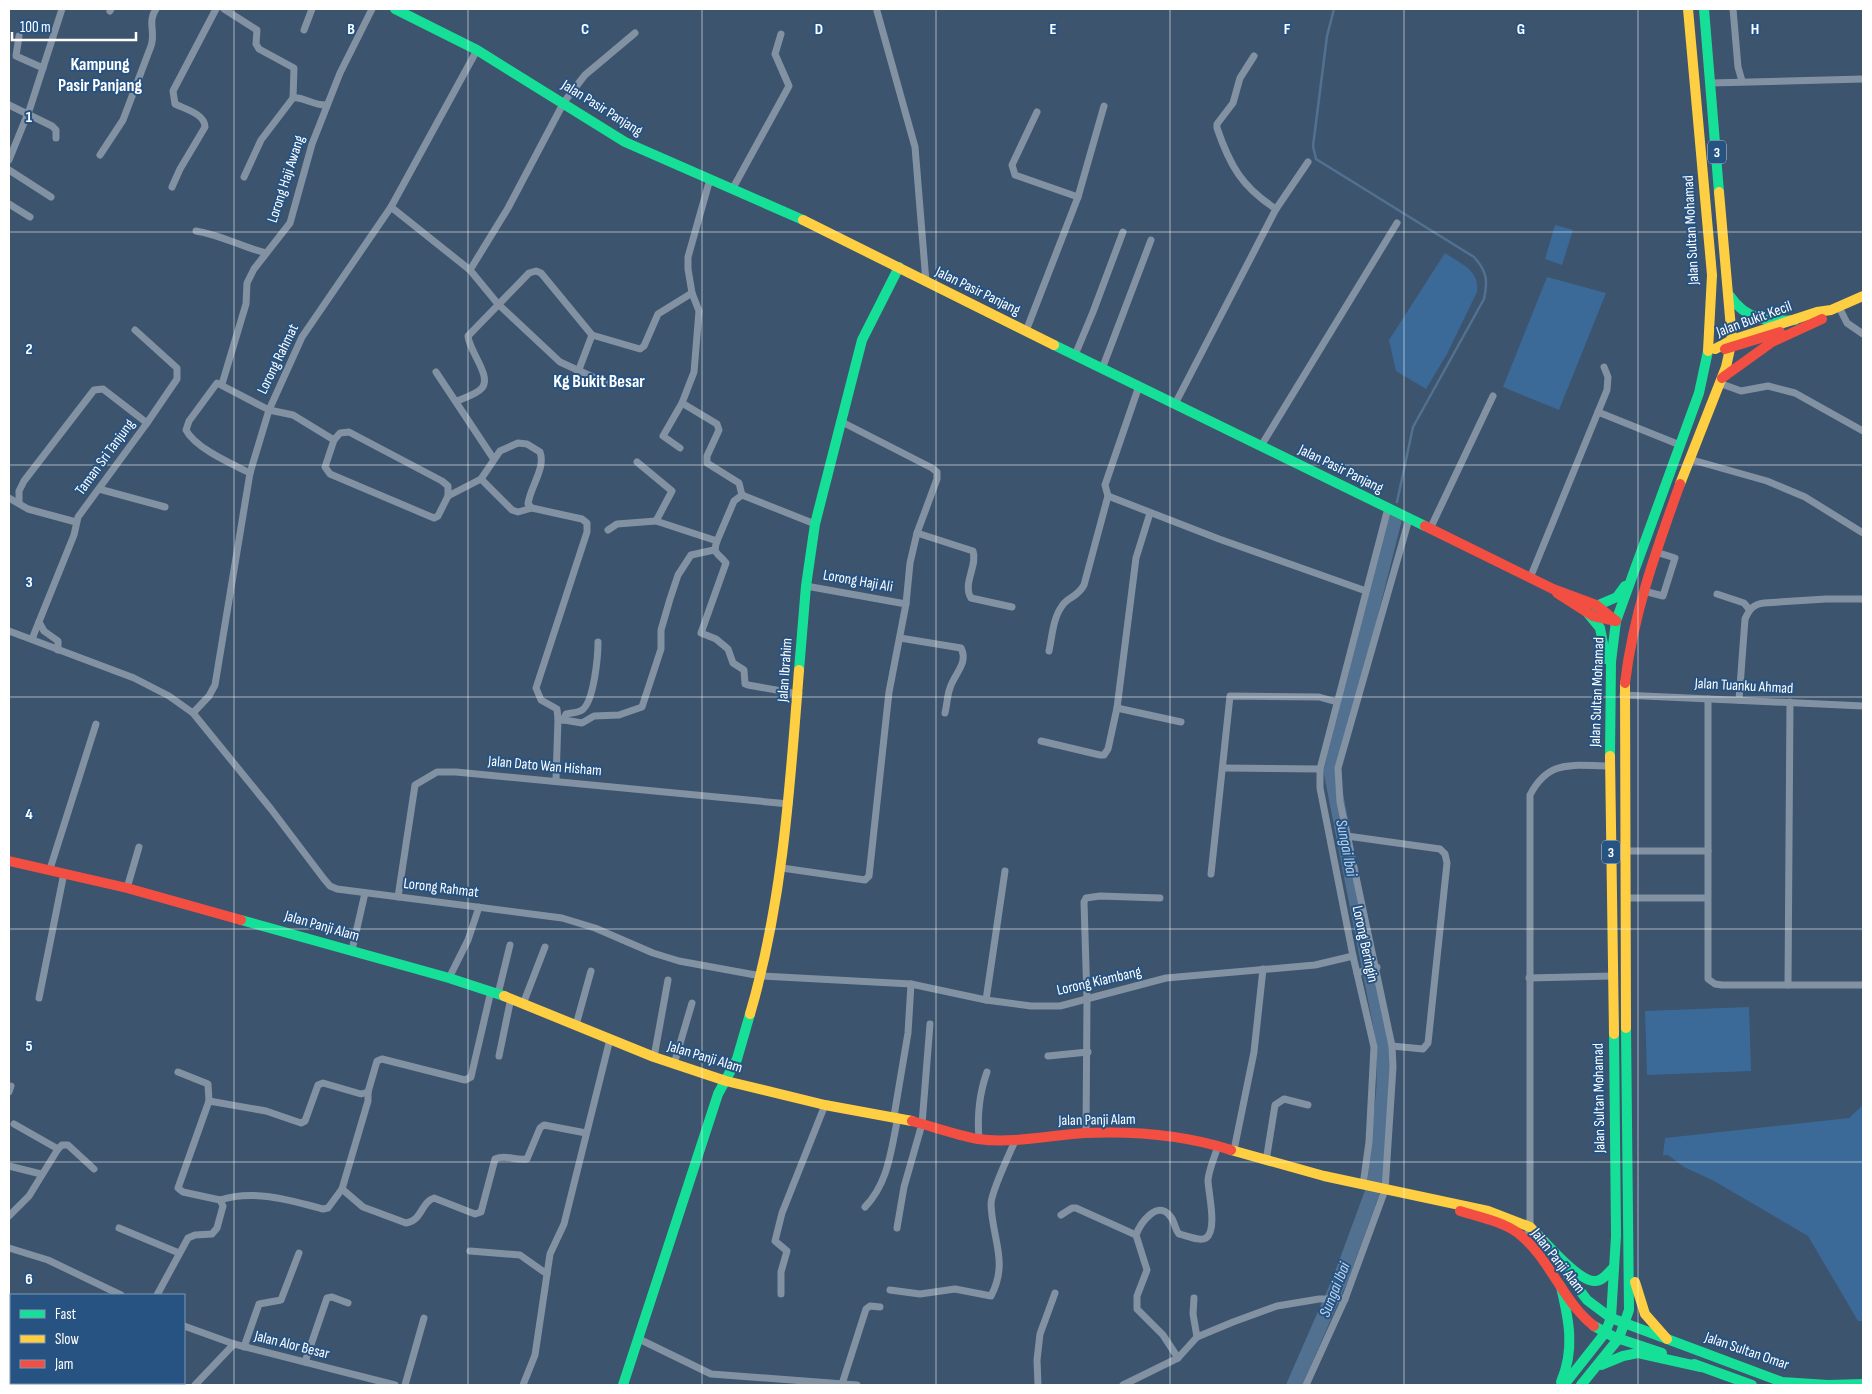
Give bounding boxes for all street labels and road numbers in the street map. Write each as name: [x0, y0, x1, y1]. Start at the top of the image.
street label: Jalan Pasir Panjang: [557, 75, 646, 140]
street label: Lorong Haji Awang: [263, 133, 309, 225]
road number: 3: [1708, 140, 1726, 163]
street label: Jalan Sultan Mohamad: [1679, 175, 1703, 286]
street label: Jalan Pasir Panjang: [932, 262, 1024, 320]
street label: Jalan Bukit Kecil: [1713, 297, 1794, 342]
street label: Lorong Rahmat: [253, 320, 303, 397]
street label: Taman Sri Tanjung: [71, 415, 139, 499]
street label: Jalan Pasir Panjang: [1295, 440, 1387, 498]
street label: Lorong Haji Ali: [822, 566, 895, 597]
street label: Jalan Ibrahim: [773, 637, 797, 704]
street label: Jalan Sultan Mohamad: [1586, 637, 1608, 748]
street label: Jalan Tuanku Ahmad: [1693, 674, 1794, 698]
street label: Jalan Dato Wan Hisham: [486, 751, 603, 780]
road number: 3: [1602, 840, 1620, 864]
street label: Lorong Rahmat: [402, 874, 480, 902]
street label: Lorong Beringin: [1348, 904, 1382, 984]
street label: Jalan Panji Alam: [281, 906, 362, 946]
street label: Lorong Kiambang: [1055, 962, 1143, 1000]
street label: Jalan Panji Alam: [664, 1036, 745, 1077]
street label: Jalan Sultan Mohamad: [1589, 1043, 1609, 1154]
street label: Jalan Panji Alam: [1057, 1110, 1136, 1130]
street label: Jalan Panji Alam: [1526, 1224, 1589, 1297]
street label: Jalan Alor Besar: [252, 1326, 332, 1364]
street label: Jalan Sultan Omar: [1701, 1327, 1792, 1375]

